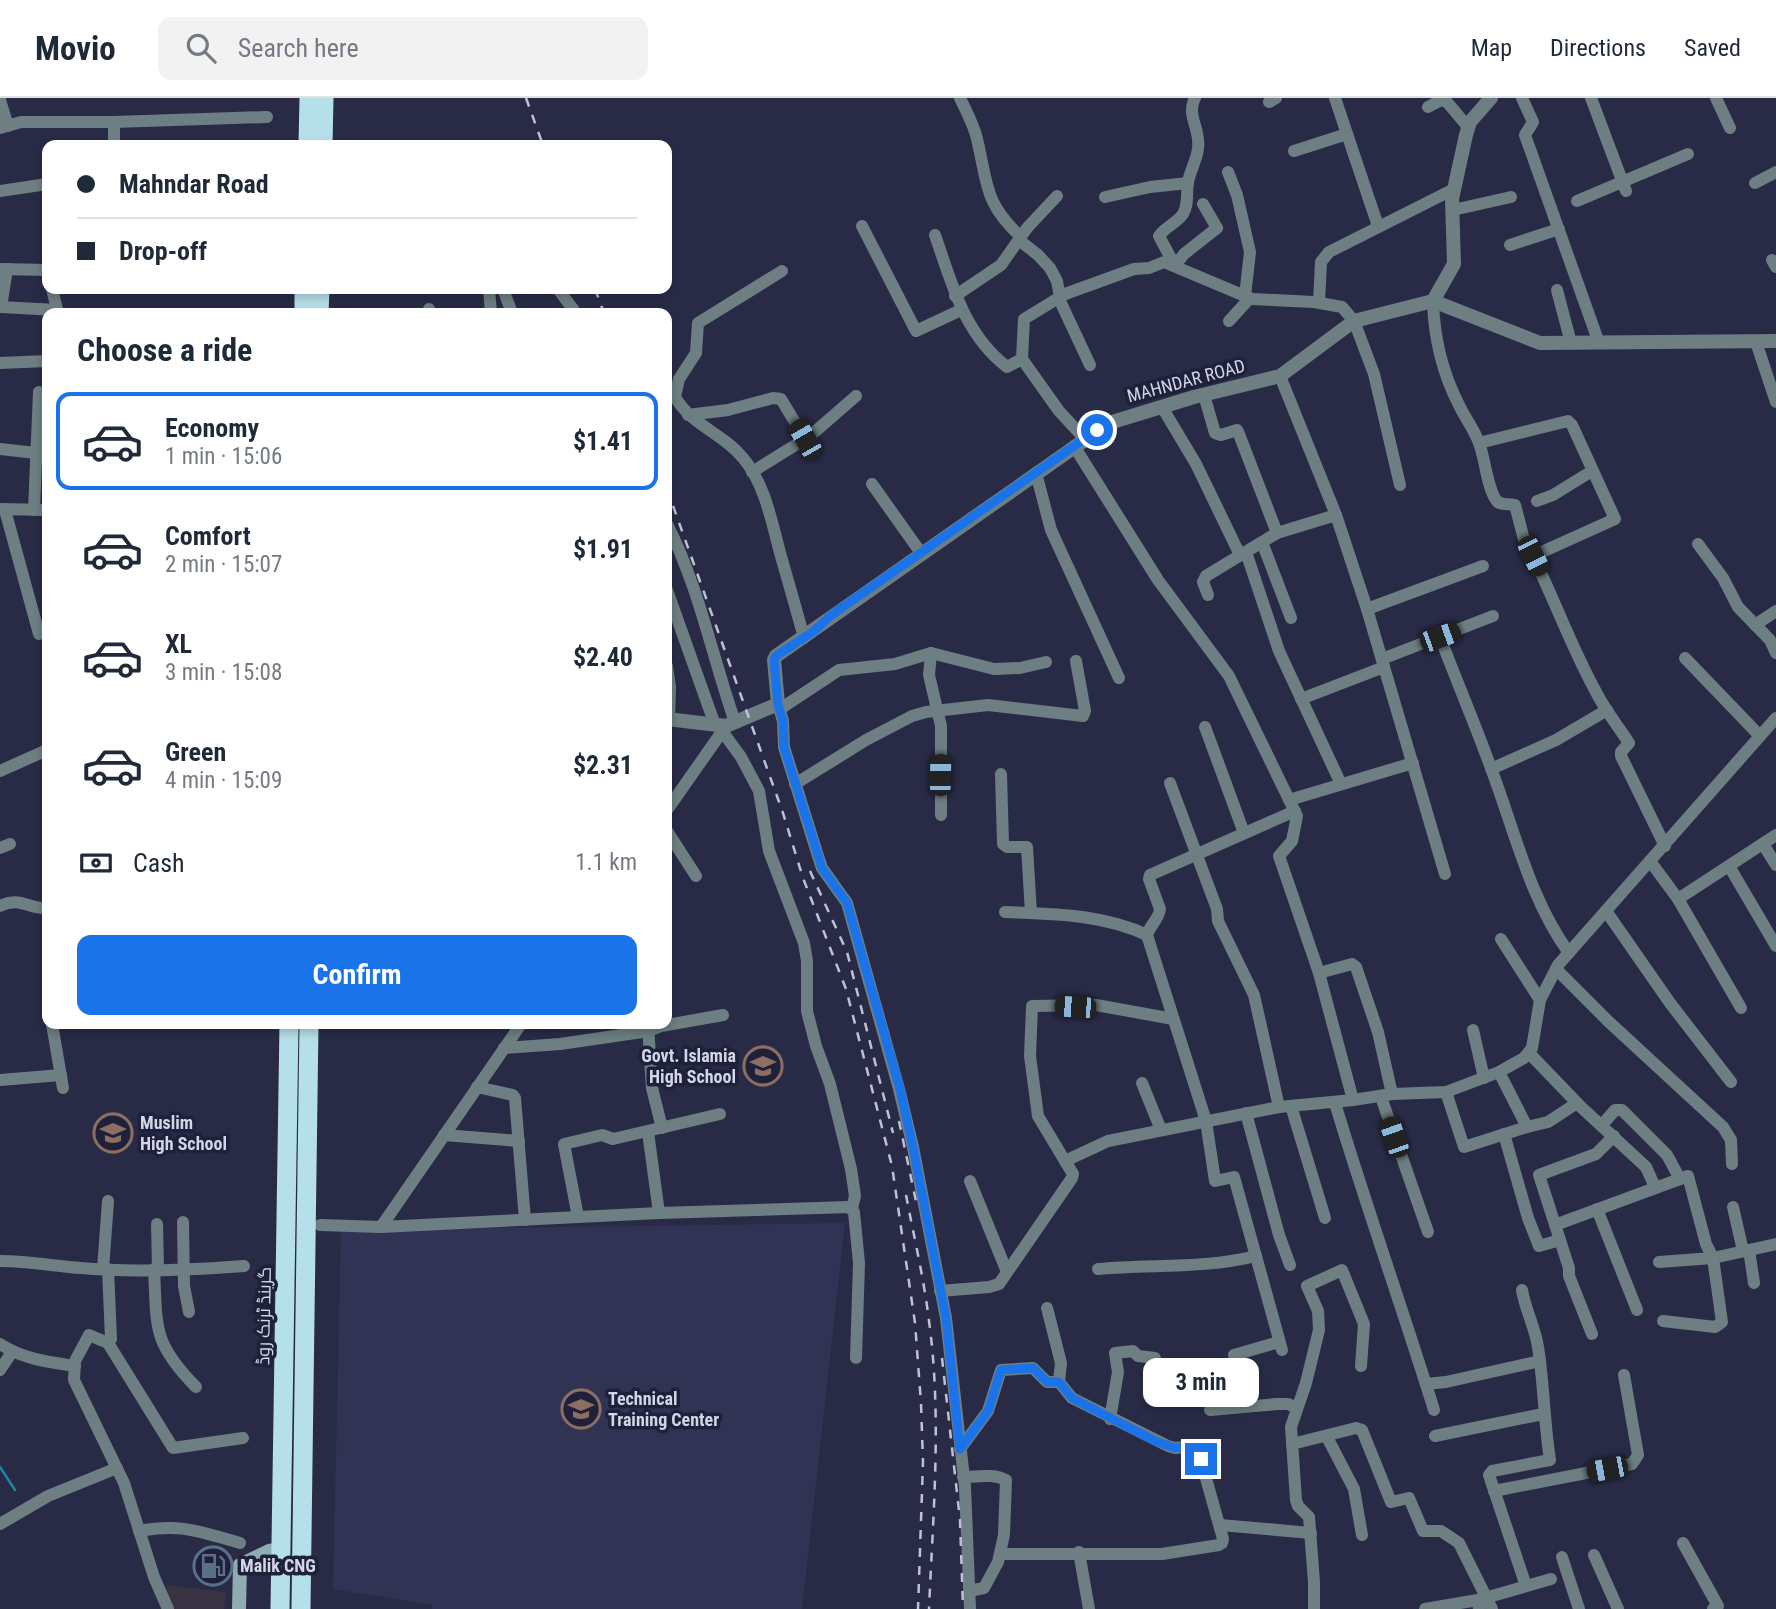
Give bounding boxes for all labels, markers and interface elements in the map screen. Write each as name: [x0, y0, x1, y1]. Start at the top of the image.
search box: [158, 17, 648, 80]
text: Movio: [35, 29, 116, 68]
icon: search: [182, 29, 220, 67]
text: Search here: [238, 33, 359, 63]
text: Map: [1471, 34, 1512, 62]
text: Directions: [1550, 34, 1646, 62]
text: Saved: [1684, 34, 1741, 62]
text: Mahndar Road: [119, 169, 269, 199]
text: Drop-off: [119, 236, 207, 266]
text: Choose a ride: [77, 331, 252, 369]
street label: MAHNDAR ROAD: [1124, 355, 1247, 406]
icon: car: [81, 410, 144, 473]
text: Economy: [165, 413, 259, 443]
route start: [1081, 414, 1113, 446]
car: [786, 416, 825, 462]
text: $1.41: [573, 426, 633, 456]
text: 1 min · 15:06: [165, 443, 282, 470]
icon: car: [81, 518, 144, 581]
text: Comfort: [165, 521, 251, 551]
car: [1515, 533, 1552, 579]
text: $1.91: [573, 534, 633, 564]
text: 2 min · 15:07: [165, 551, 282, 578]
car: [1417, 620, 1464, 654]
icon: car: [81, 626, 144, 689]
text: XL: [165, 629, 192, 659]
text: $2.40: [573, 642, 633, 672]
text: 3 min · 15:08: [165, 659, 282, 686]
icon: car: [81, 734, 144, 797]
text: Green: [165, 737, 226, 767]
text: $2.31: [573, 750, 633, 780]
car: [930, 754, 951, 796]
text: 4 min · 15:09: [165, 767, 282, 794]
icon: cash: [77, 844, 115, 882]
text: Cash: [133, 848, 185, 878]
text: 1.1 km: [575, 849, 637, 876]
button: Confirm: [77, 935, 637, 1015]
car: [1054, 995, 1097, 1019]
place label: Govt. Islamia High School: [641, 1045, 736, 1087]
school or university icon: Govt. Islamia High School: [742, 1045, 784, 1087]
school or university icon: Muslim High School: [92, 1112, 134, 1154]
place label: Muslim High School: [140, 1112, 227, 1154]
car: [1378, 1114, 1411, 1160]
street label: گرینڈ ٹرنک روڈ: [252, 1267, 276, 1365]
callout: 3 min: [1143, 1358, 1259, 1406]
text: 3 min: [1175, 1369, 1227, 1396]
school or university icon: Technical Training Center: [560, 1388, 602, 1430]
place label: Technical Training Center: [608, 1388, 719, 1430]
route end: [1185, 1443, 1217, 1475]
car: [1585, 1455, 1630, 1483]
fuel station icon: Malik CNG: [192, 1545, 234, 1587]
place label: Malik CNG: [240, 1555, 316, 1576]

